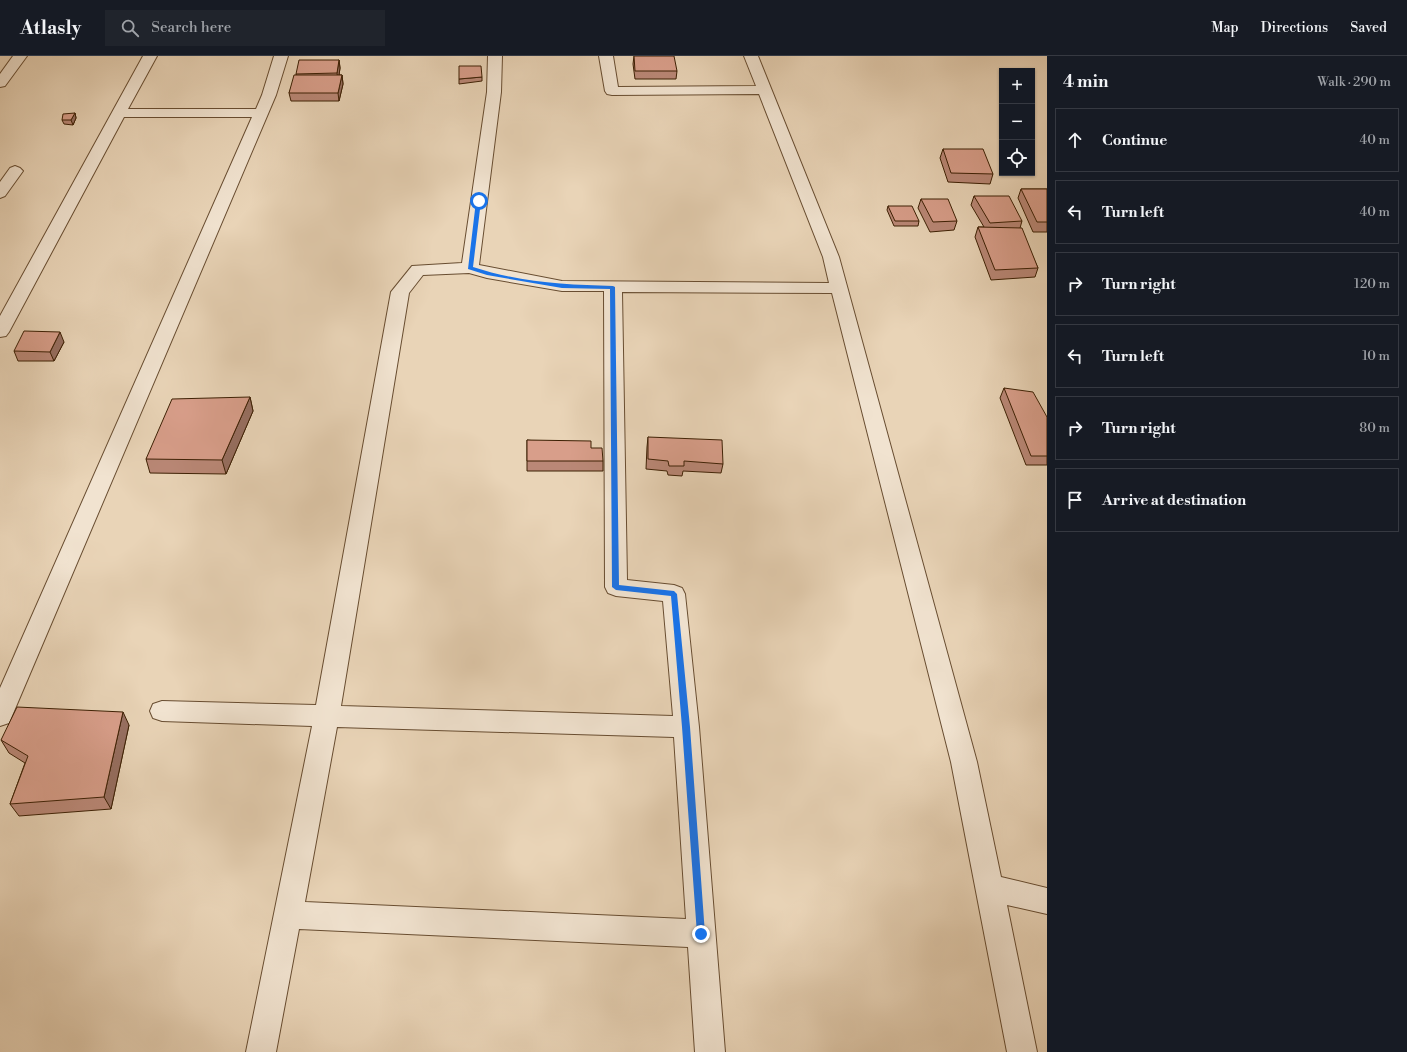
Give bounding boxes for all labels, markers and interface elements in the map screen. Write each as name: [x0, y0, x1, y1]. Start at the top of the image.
search box: [105, 10, 385, 46]
text: Atlasly: [20, 16, 81, 40]
icon: search: [119, 17, 141, 39]
text: Search here: [151, 18, 231, 37]
text: Map: [1211, 19, 1239, 37]
text: Directions: [1261, 19, 1328, 37]
text: Saved: [1350, 19, 1387, 37]
map controls: [999, 68, 1035, 176]
button: +: [999, 68, 1035, 104]
text: 4 min: [1063, 71, 1108, 93]
text: Walk · 290 m: [1317, 74, 1391, 90]
button: −: [999, 104, 1035, 140]
icon: ahead: [1064, 129, 1086, 151]
text: Continue: [1102, 131, 1167, 150]
text: 40 m: [1360, 132, 1390, 148]
button: locate: [999, 140, 1035, 176]
route start: [470, 192, 488, 210]
icon: left: [1064, 201, 1086, 223]
text: Turn left: [1102, 203, 1164, 222]
text: 40 m: [1360, 204, 1390, 220]
icon: right: [1064, 273, 1086, 295]
text: Turn right: [1102, 275, 1176, 294]
text: 120 m: [1354, 276, 1390, 292]
icon: left: [1064, 345, 1086, 367]
text: Turn left: [1102, 347, 1164, 366]
text: 10 m: [1362, 348, 1390, 364]
icon: right: [1064, 417, 1086, 439]
text: Turn right: [1102, 419, 1176, 438]
text: 80 m: [1359, 420, 1390, 436]
icon: arrive: [1064, 489, 1086, 511]
text: Arrive at destination: [1102, 491, 1246, 510]
route end: [692, 925, 710, 943]

